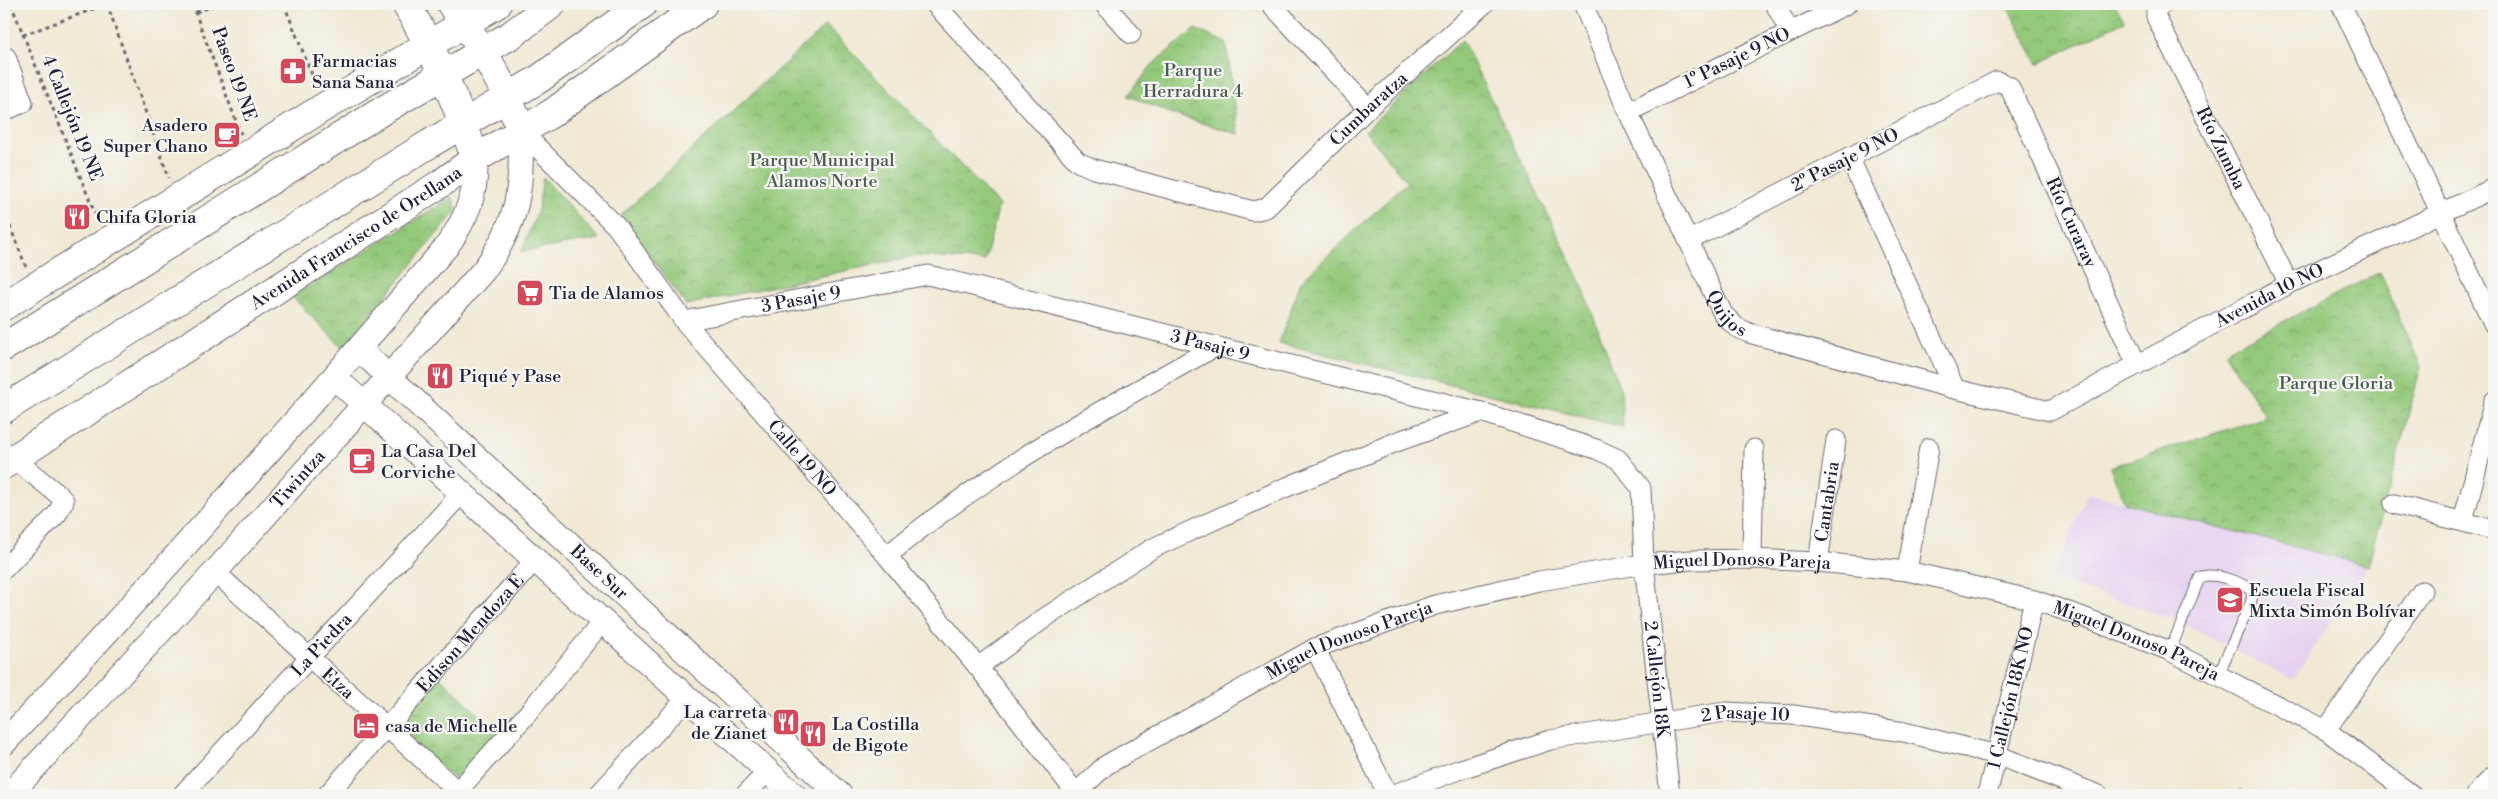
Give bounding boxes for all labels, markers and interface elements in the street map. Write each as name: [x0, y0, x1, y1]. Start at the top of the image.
street label: 1º Pasaje 9 NO: [1680, 22, 1794, 94]
street label: Paseo 19 NE: [206, 24, 262, 124]
place label: Farmacias Sana Sana: [312, 50, 397, 94]
street label: 4 Callejón 19 NE: [36, 52, 108, 184]
pharmacy icon: Farmacias Sana Sana: [278, 56, 308, 86]
park label: Parque Herradura 4: [1143, 59, 1243, 103]
street label: Cumbaratza: [1325, 66, 1413, 151]
street label: Río Zumba: [2191, 103, 2252, 194]
place label: Asadero Super Chano: [103, 114, 208, 158]
cafe icon: Asadero Super Chano: [212, 120, 242, 150]
street label: 2º Pasaje 9 NO: [1787, 123, 1903, 197]
park label: Parque Municipal Alamos Norte: [749, 149, 895, 193]
street label: Avenida Francisco de Orellana: [245, 160, 467, 315]
street label: Río Curaray: [2041, 173, 2102, 272]
restaurant icon: Chifa Gloria: [62, 202, 92, 232]
place label: Chifa Gloria: [96, 206, 197, 229]
street label: Avenida 10 NO: [2210, 258, 2327, 333]
supermarket icon: Tia de Alamos: [515, 278, 545, 308]
street label: 3 Pasaje 9: [759, 280, 843, 318]
place label: Tia de Alamos: [549, 282, 664, 305]
street label: Quijos: [1702, 286, 1750, 342]
street label: 3 Pasaje 9: [1168, 324, 1252, 366]
restaurant icon: Piqué y Pase: [425, 361, 455, 391]
place label: Piqué y Pase: [459, 365, 561, 388]
park label: Parque Gloria: [2279, 372, 2394, 395]
street label: Calle 19 NO: [763, 415, 842, 501]
place label: La Casa Del Corviche: [381, 440, 477, 484]
street label: Tiwintza: [265, 444, 331, 514]
cafe icon: La Casa Del Corviche: [347, 446, 377, 476]
street label: Cantabria: [1810, 459, 1844, 544]
street label: Base Sur: [565, 539, 633, 605]
street label: Miguel Donoso Pareja: [1652, 547, 1833, 575]
street label: Edison Mendoza E: [411, 569, 529, 697]
place label: Escuela Fiscal Mixta Simón Bolívar: [2249, 579, 2416, 623]
school or university icon: Escuela Fiscal Mixta Simón Bolívar: [2215, 585, 2245, 615]
street label: Miguel Donoso Pareja: [1262, 595, 1436, 685]
street label: Miguel Donoso Pareja: [2050, 596, 2224, 686]
street label: La Piedra: [286, 607, 357, 682]
street label: 2 Callejón 18K: [1639, 620, 1675, 741]
street label: 1 Callejón 18K NO: [1982, 624, 2039, 771]
street label: Etza: [317, 662, 360, 705]
street label: 2 Pasaje 10: [1699, 700, 1791, 727]
place label: La carreta de Zianet: [683, 701, 768, 745]
restaurant icon: La carreta de Zianet: [771, 707, 801, 737]
hotel icon: casa de Michelle: [351, 711, 381, 741]
place label: La Costilla de Bigote: [832, 713, 920, 757]
place label: casa de Michelle: [385, 715, 517, 738]
restaurant icon: La Costilla de Bigote: [798, 719, 828, 749]

